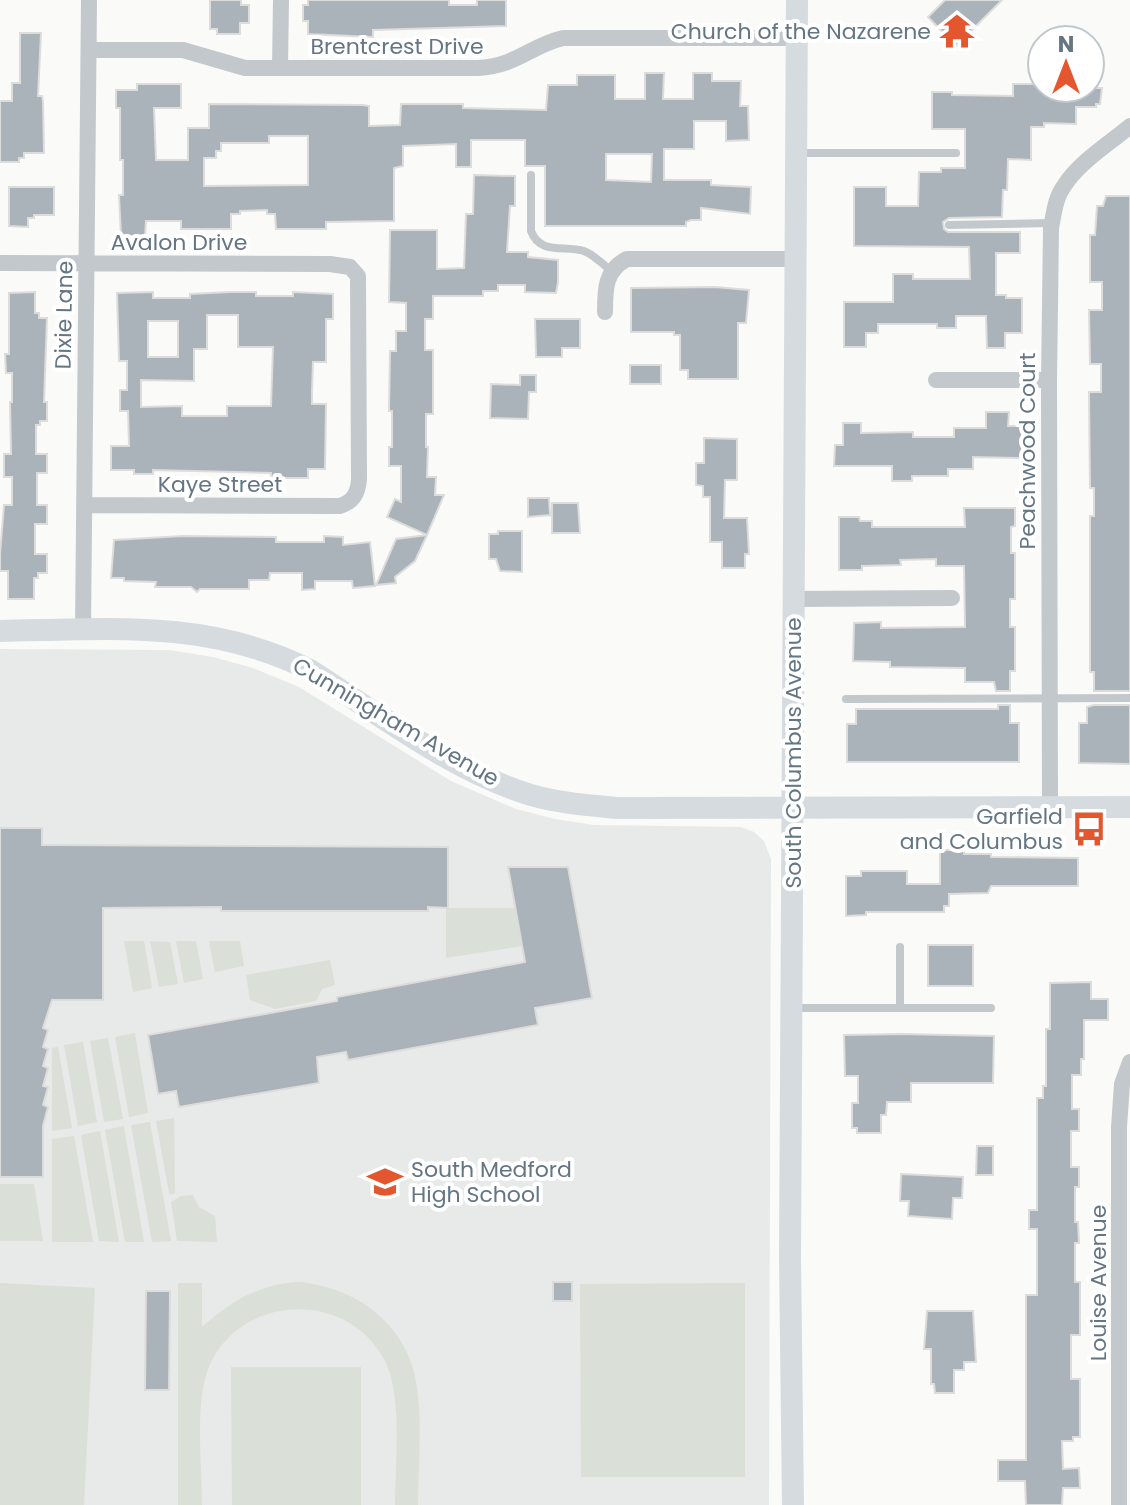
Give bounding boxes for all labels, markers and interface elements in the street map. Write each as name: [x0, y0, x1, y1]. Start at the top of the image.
temple icon: Church of the Nazarene: [938, 12, 976, 50]
place label: Church of the Nazarene: [671, 16, 931, 47]
north arrow: [1026, 24, 1106, 104]
text: N: [1058, 29, 1074, 60]
street label: Brentcrest Drive: [310, 31, 484, 62]
street label: Avalon Drive: [111, 227, 247, 258]
street label: Dixie Lane: [48, 260, 80, 370]
street label: Peachwood Court: [1012, 353, 1043, 550]
street label: Kaye Street: [158, 469, 282, 500]
street label: South Columbus Avenue: [778, 617, 809, 889]
street label: Cunningham Avenue: [287, 650, 505, 794]
place label: Garfield and Columbus: [900, 801, 1063, 857]
bus stop icon: Garfield and Columbus: [1070, 810, 1108, 848]
place label: South Medford High School: [411, 1154, 572, 1210]
school or university icon: South Medford High School: [366, 1163, 404, 1201]
street label: Louise Avenue: [1083, 1205, 1114, 1361]

